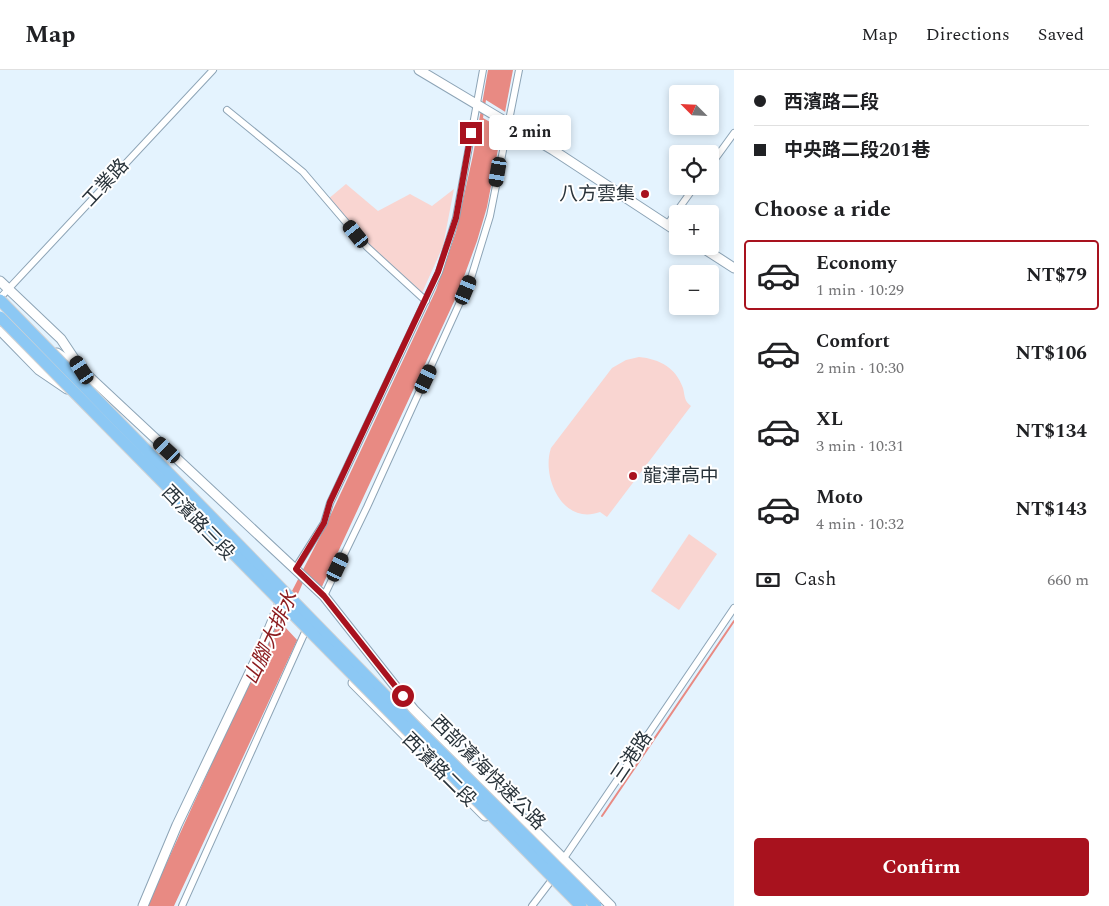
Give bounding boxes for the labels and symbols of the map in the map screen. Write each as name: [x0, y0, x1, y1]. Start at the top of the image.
north arrow: [669, 85, 719, 135]
callout: 2 min: [488, 116, 571, 150]
route end: [460, 122, 482, 144]
street label: 工業路: [76, 152, 136, 214]
car: [488, 156, 507, 188]
place label: 八方雲集: [559, 180, 635, 209]
marker: 八方雲集: [639, 188, 651, 200]
car: [340, 218, 371, 250]
car: [453, 273, 478, 307]
car: [67, 353, 96, 387]
car: [412, 362, 439, 396]
car: [150, 434, 183, 466]
place label: 龍津高中: [643, 462, 719, 491]
marker: 龍津高中: [627, 470, 639, 482]
street label: 西濱路三段: [155, 479, 241, 567]
car: [324, 550, 351, 584]
water label: 山腳大排水: [236, 585, 306, 690]
route start: [392, 685, 414, 707]
street label: 西部濱海快速公路: [424, 709, 552, 837]
street label: 三港路: [604, 725, 660, 789]
street label: 西濱路二段: [395, 726, 483, 814]

